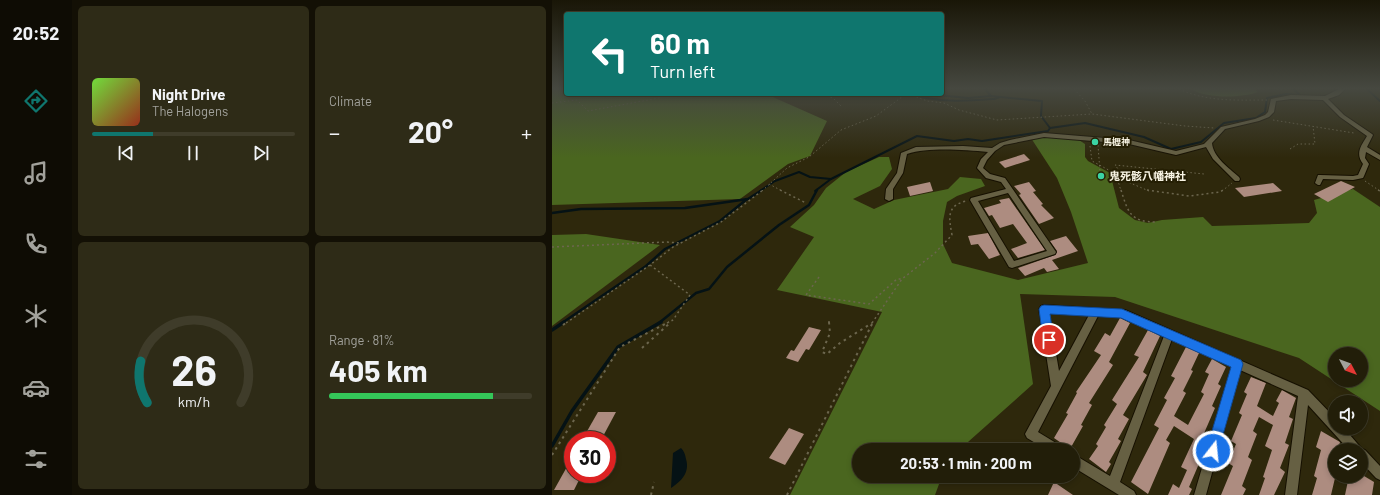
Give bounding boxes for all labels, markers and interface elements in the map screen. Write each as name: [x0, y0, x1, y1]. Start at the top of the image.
text: 20:52: [13, 22, 59, 44]
text: 60 m: [650, 26, 710, 60]
icon: left: [584, 28, 636, 80]
text: Turn left: [650, 60, 716, 82]
text: Night Drive: [152, 85, 225, 103]
icon: directions: [22, 87, 50, 115]
text: Climate: [329, 93, 372, 109]
text: The Halogens: [152, 103, 228, 119]
text: 20°: [408, 113, 453, 149]
text: −: [329, 119, 340, 145]
text: +: [521, 119, 532, 145]
place label: 馬櫪神: [1103, 136, 1130, 147]
marker: 馬櫪神: [1090, 137, 1100, 147]
icon: previous: [115, 142, 137, 164]
icon: pause: [182, 142, 204, 164]
icon: next: [250, 142, 272, 164]
icon: music: [22, 159, 50, 187]
place label: 鬼死骸八幡神社: [1109, 169, 1186, 182]
marker: 鬼死骸八幡神社: [1096, 171, 1106, 181]
icon: phone: [22, 230, 50, 258]
icon: climate: [22, 302, 50, 330]
pin: [1032, 323, 1066, 357]
icon: arrive: [1038, 329, 1060, 351]
text: Range · 81%: [329, 332, 394, 348]
text: 26: [171, 344, 216, 394]
north arrow: [1328, 347, 1368, 387]
map controls: [1328, 347, 1368, 483]
text: 405 km: [329, 352, 427, 388]
icon: car: [22, 374, 50, 402]
text: km/h: [177, 393, 210, 410]
button: sound: [1328, 395, 1368, 435]
position arrow: [1192, 430, 1234, 472]
speed limit sign: 30: [564, 431, 616, 483]
button: layers: [1328, 443, 1368, 483]
icon: filters: [22, 445, 50, 473]
text: 20:53 · 1 min · 200 m: [900, 454, 1032, 472]

